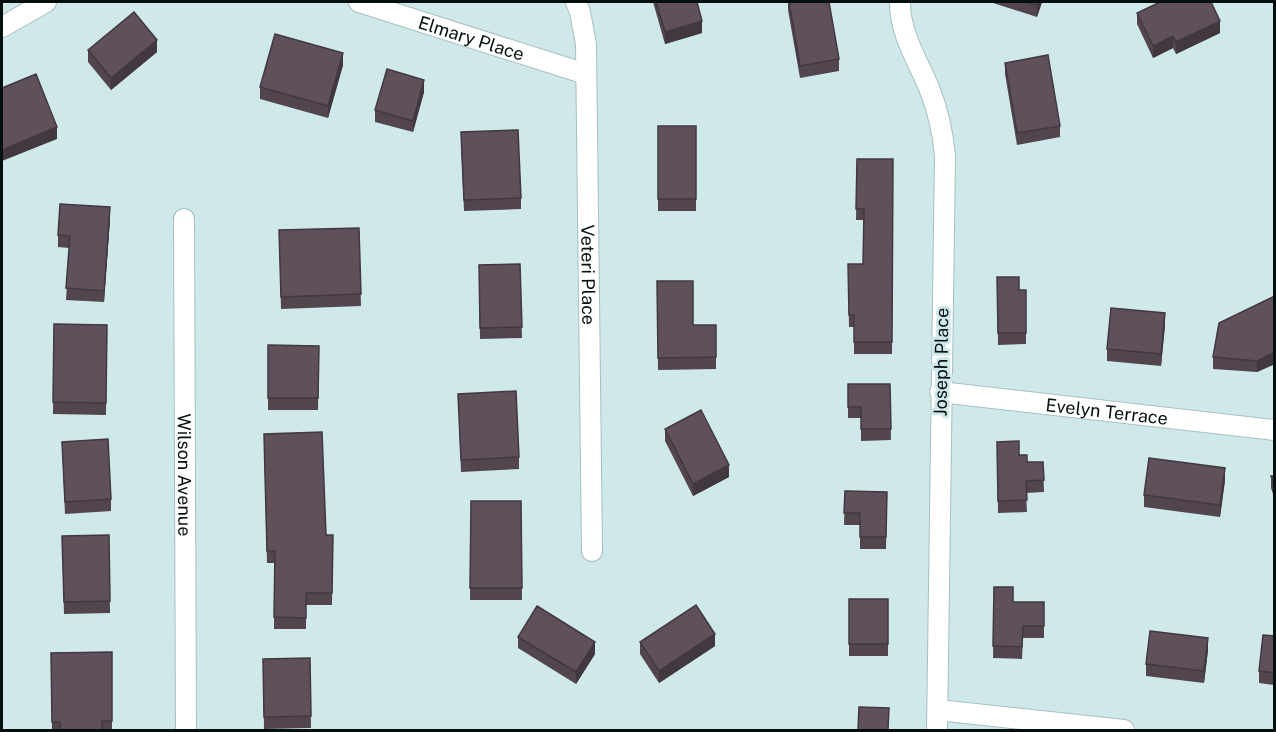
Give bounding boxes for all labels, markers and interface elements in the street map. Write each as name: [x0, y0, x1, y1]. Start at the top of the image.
street label: Elmary Place: [416, 11, 527, 64]
street label: Veteri Place: [578, 224, 600, 325]
street label: Joseph Place: [930, 308, 952, 416]
street label: Evelyn Terrace: [1045, 394, 1169, 428]
street label: Wilson Avenue: [174, 414, 196, 536]

